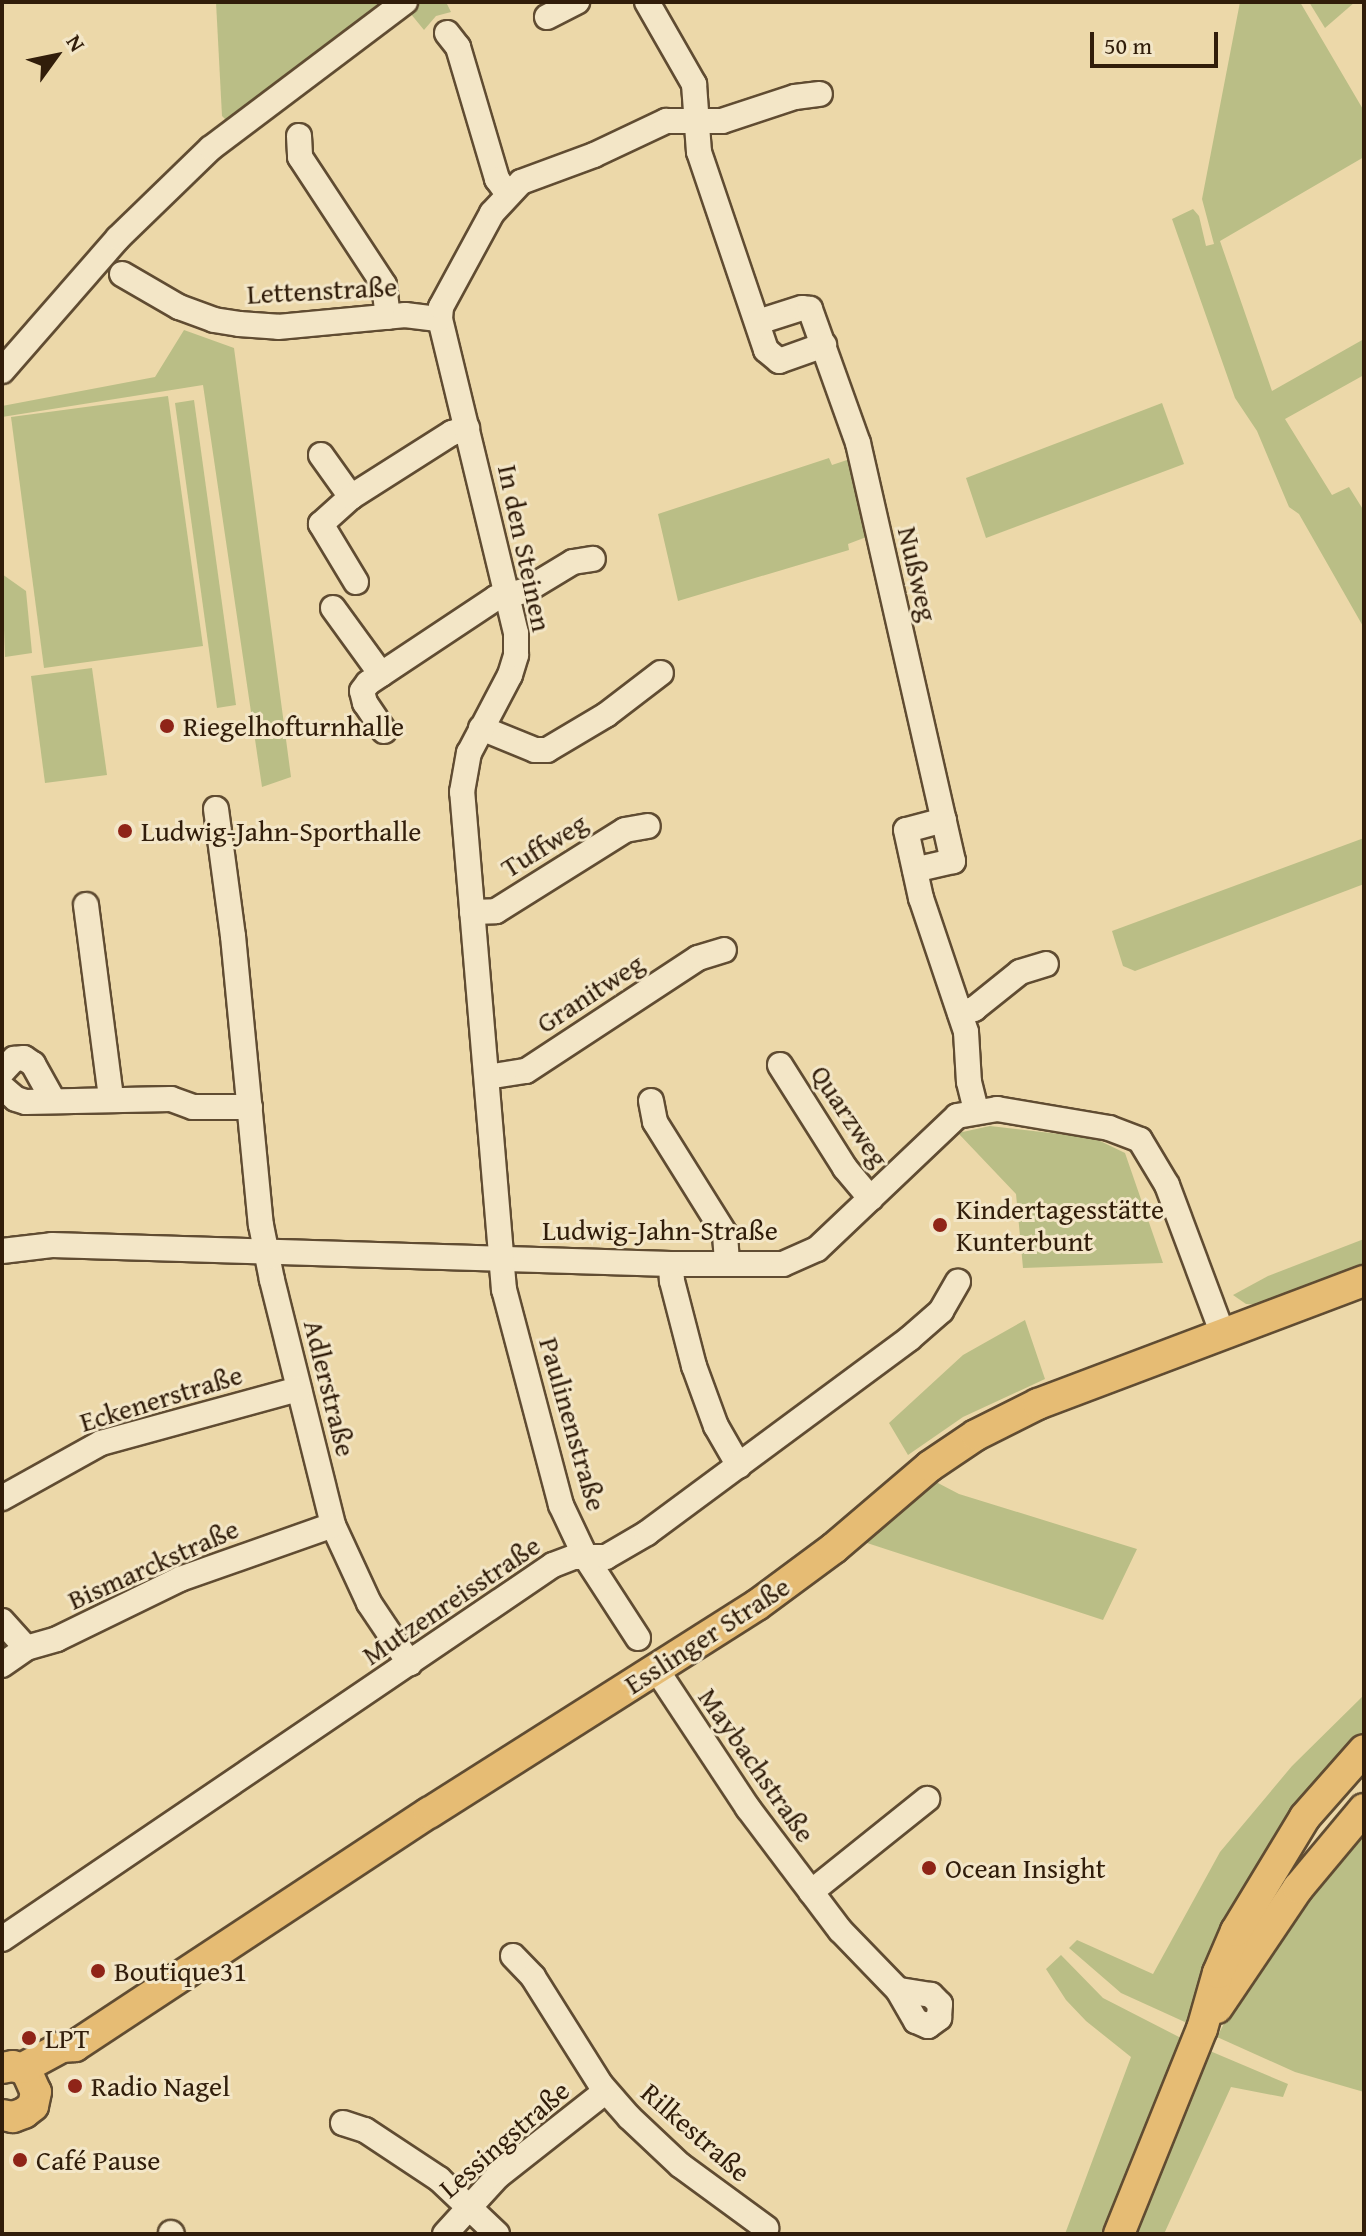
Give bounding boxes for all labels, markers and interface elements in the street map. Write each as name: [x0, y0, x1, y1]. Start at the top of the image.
north arrow: [16, 16, 96, 96]
scale bar: [1094, 16, 1222, 66]
text: N: [59, 28, 94, 58]
text: 50 m: [1104, 28, 1152, 63]
street label: Lettenstraße: [246, 269, 398, 311]
street label: In den Steinen: [491, 462, 559, 634]
street label: Nußweg: [891, 523, 945, 625]
place label: Riegelhofturnhalle: [183, 709, 404, 743]
marker: Riegelhofturnhalle: [158, 717, 176, 735]
street label: Tuffweg: [495, 806, 593, 884]
place label: Ludwig-Jahn-Sporthalle: [141, 814, 421, 848]
marker: Ludwig-Jahn-Sporthalle: [116, 822, 134, 840]
street label: Granitweg: [530, 946, 650, 1040]
street label: Quarzweg: [804, 1059, 896, 1173]
place label: Kindertagesstätte Kunterbunt: [956, 1192, 1164, 1258]
street label: Ludwig-Jahn-Straße: [542, 1213, 778, 1247]
marker: Kindertagesstätte Kunterbunt: [931, 1216, 949, 1234]
street label: Adlerstraße: [297, 1316, 363, 1460]
street label: Paulinenstraße: [532, 1333, 614, 1515]
street label: Eckenerstraße: [76, 1357, 246, 1439]
street label: Bismarckstraße: [62, 1511, 244, 1617]
street label: Mutzenreisstraße: [356, 1528, 546, 1672]
street label: Esslinger Straße: [618, 1569, 796, 1701]
street label: Maybachstraße: [691, 1681, 823, 1849]
place label: Ocean Insight: [945, 1851, 1106, 1885]
marker: Ocean Insight: [920, 1859, 938, 1877]
place label: Boutique31: [114, 1954, 247, 1988]
marker: Boutique31: [89, 1962, 107, 1980]
place label: LPT: [45, 2021, 89, 2055]
marker: LPT: [20, 2029, 38, 2047]
place label: Radio Nagel: [91, 2069, 230, 2103]
street label: Lessingstraße: [432, 2073, 576, 2205]
street label: Rilkestraße: [635, 2075, 757, 2189]
marker: Radio Nagel: [66, 2077, 84, 2095]
place label: Café Pause: [36, 2143, 160, 2177]
marker: Café Pause: [11, 2151, 29, 2169]

